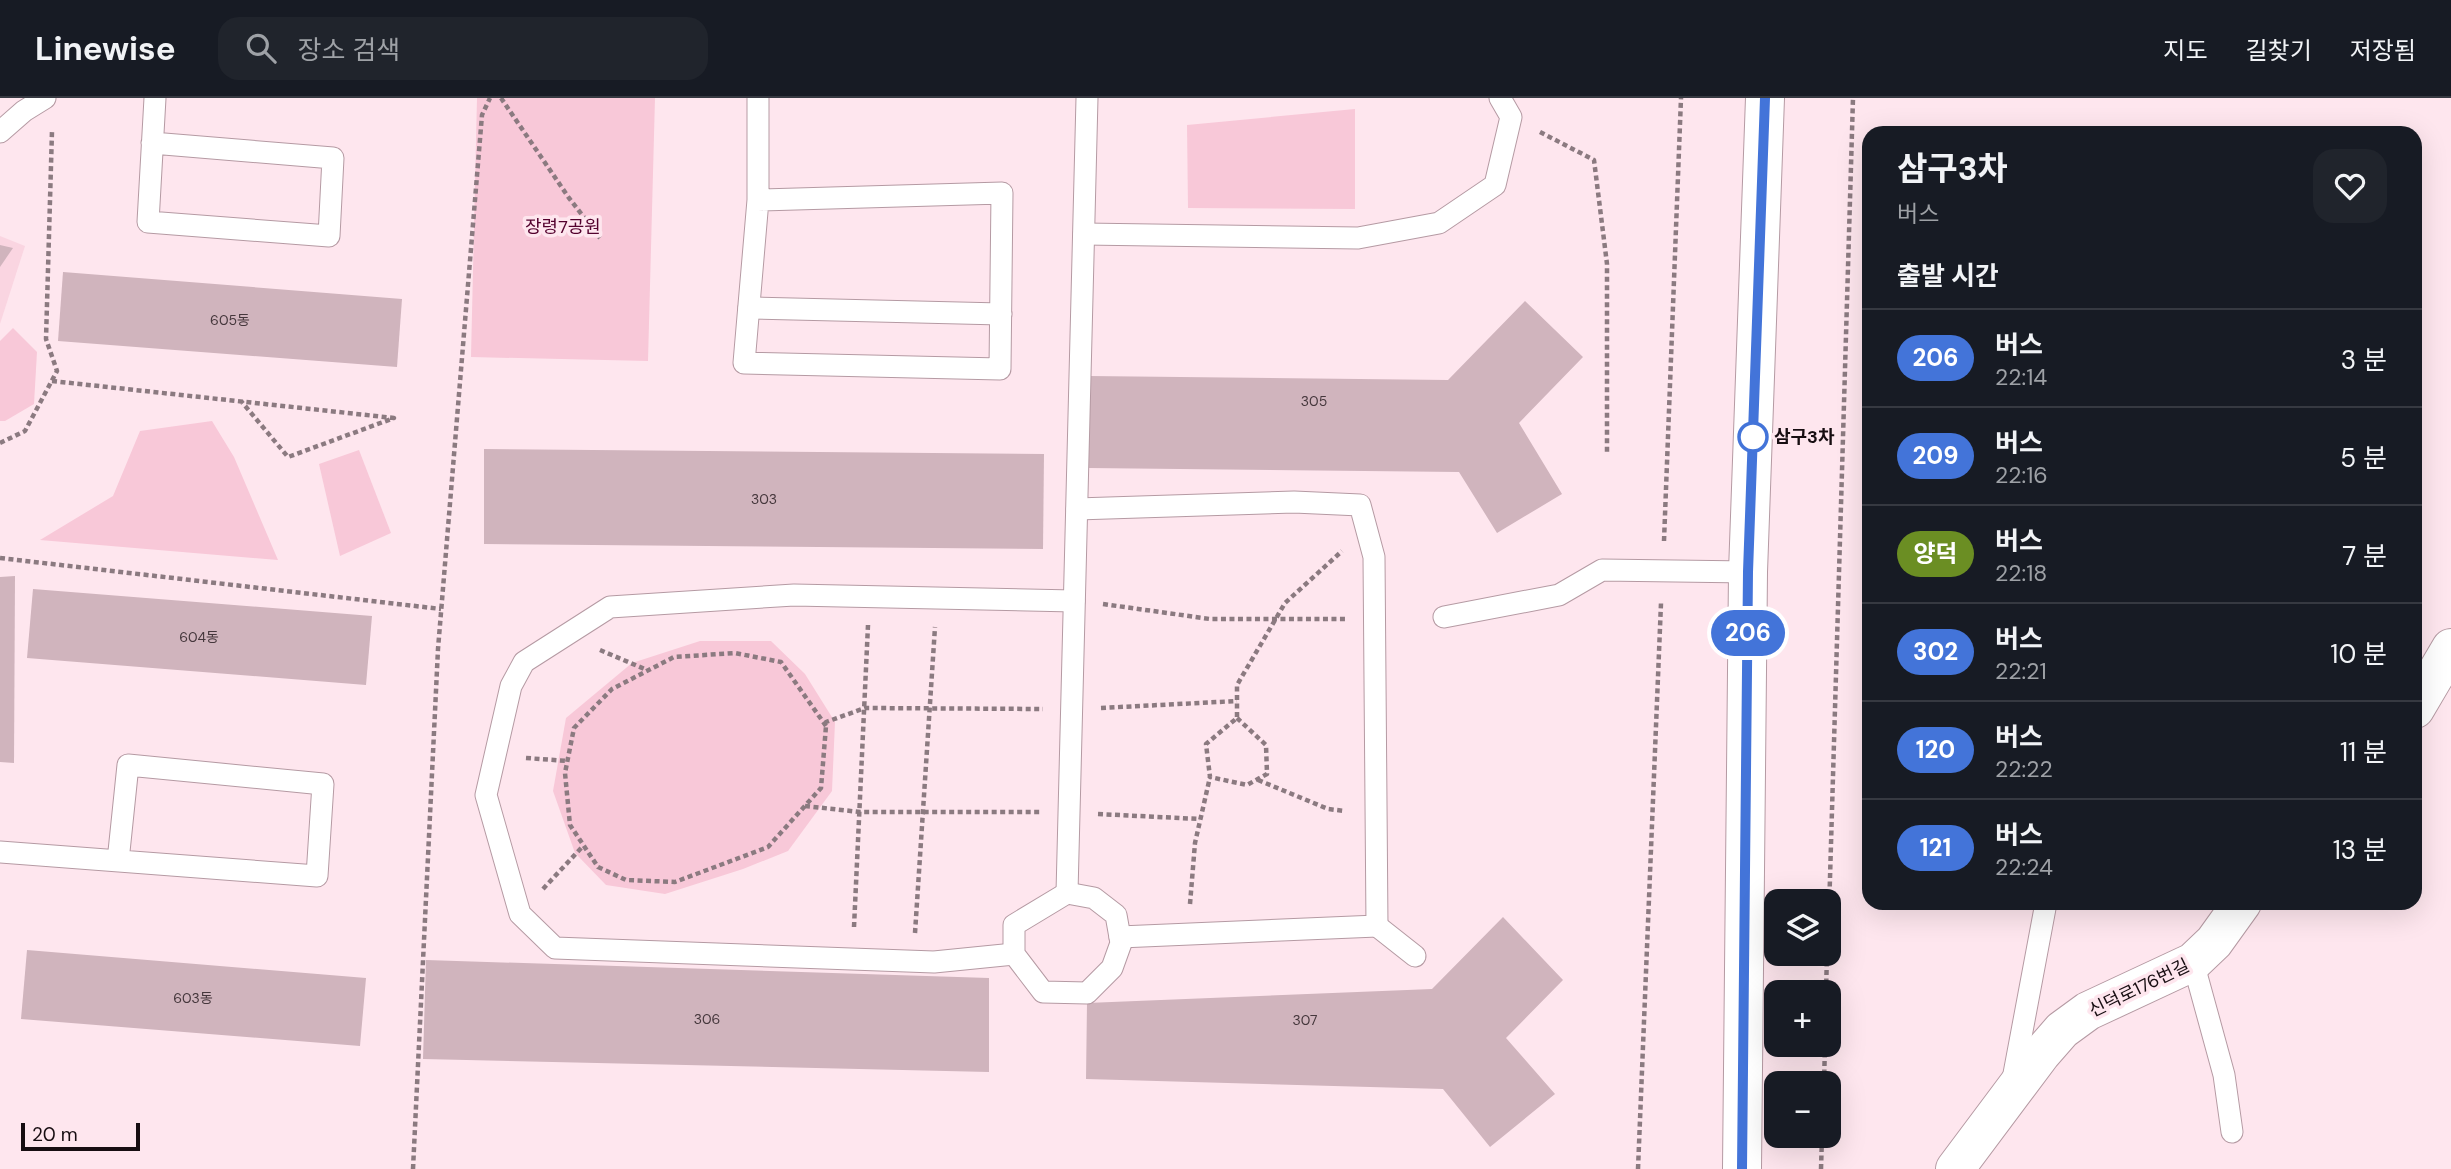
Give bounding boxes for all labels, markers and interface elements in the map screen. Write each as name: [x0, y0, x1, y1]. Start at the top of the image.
search box: [218, 17, 708, 80]
text: Linewise: [35, 27, 176, 70]
icon: search: [242, 29, 280, 67]
text: 장소 검색: [298, 33, 400, 67]
text: 지도: [2163, 35, 2208, 66]
text: 길찾기: [2246, 35, 2312, 66]
text: 저장됨: [2350, 35, 2416, 66]
text: 삼구3차: [1897, 147, 2008, 190]
button: heart: [2313, 149, 2387, 223]
text: 버스: [1897, 199, 1939, 229]
park label: 장령7공원: [525, 215, 601, 239]
text: 출발 시간: [1897, 259, 1999, 293]
house number: 605동: [210, 311, 250, 329]
text: 버스: [1995, 328, 2043, 362]
text: 206: [1913, 342, 1958, 373]
text: 3 분: [2341, 343, 2387, 377]
text: 22:14: [1995, 362, 2047, 392]
house number: 305: [1301, 392, 1327, 410]
marker: 삼구3차: [1738, 422, 1768, 452]
place label: 삼구3차: [1774, 425, 1835, 449]
text: 버스: [1995, 426, 2043, 460]
text: 209: [1913, 440, 1958, 471]
text: 5 분: [2340, 441, 2387, 475]
text: 22:16: [1995, 460, 2048, 490]
house number: 303: [751, 490, 777, 508]
text: 버스: [1995, 524, 2043, 558]
text: 양덕: [1913, 538, 1958, 569]
text: 7 분: [2342, 539, 2387, 573]
text: 22:18: [1995, 558, 2047, 588]
line badge: 206: [1708, 610, 1788, 656]
text: 206: [1725, 617, 1771, 648]
text: 버스: [1995, 622, 2043, 656]
house number: 604동: [179, 628, 219, 646]
text: 302: [1913, 636, 1958, 667]
text: 10 분: [2330, 637, 2387, 671]
text: 22:21: [1995, 656, 2047, 686]
text: 버스: [1995, 720, 2043, 754]
text: 120: [1916, 734, 1955, 765]
text: 11 분: [2340, 735, 2387, 769]
text: 22:22: [1995, 754, 2053, 784]
text: 버스: [1995, 818, 2043, 852]
text: 121: [1920, 832, 1951, 863]
text: 13 분: [2333, 833, 2387, 867]
text: 22:24: [1995, 852, 2053, 882]
map controls: [1764, 889, 1841, 1148]
button: layers: [1764, 889, 1841, 966]
street label: 신덕로176번길: [2085, 953, 2193, 1023]
button: +: [1764, 980, 1841, 1057]
house number: 603동: [173, 989, 213, 1007]
house number: 306: [694, 1010, 720, 1028]
house number: 307: [1292, 1011, 1318, 1029]
button: −: [1764, 1071, 1841, 1148]
scale bar: [21, 1120, 140, 1152]
text: 20 m: [32, 1122, 78, 1147]

